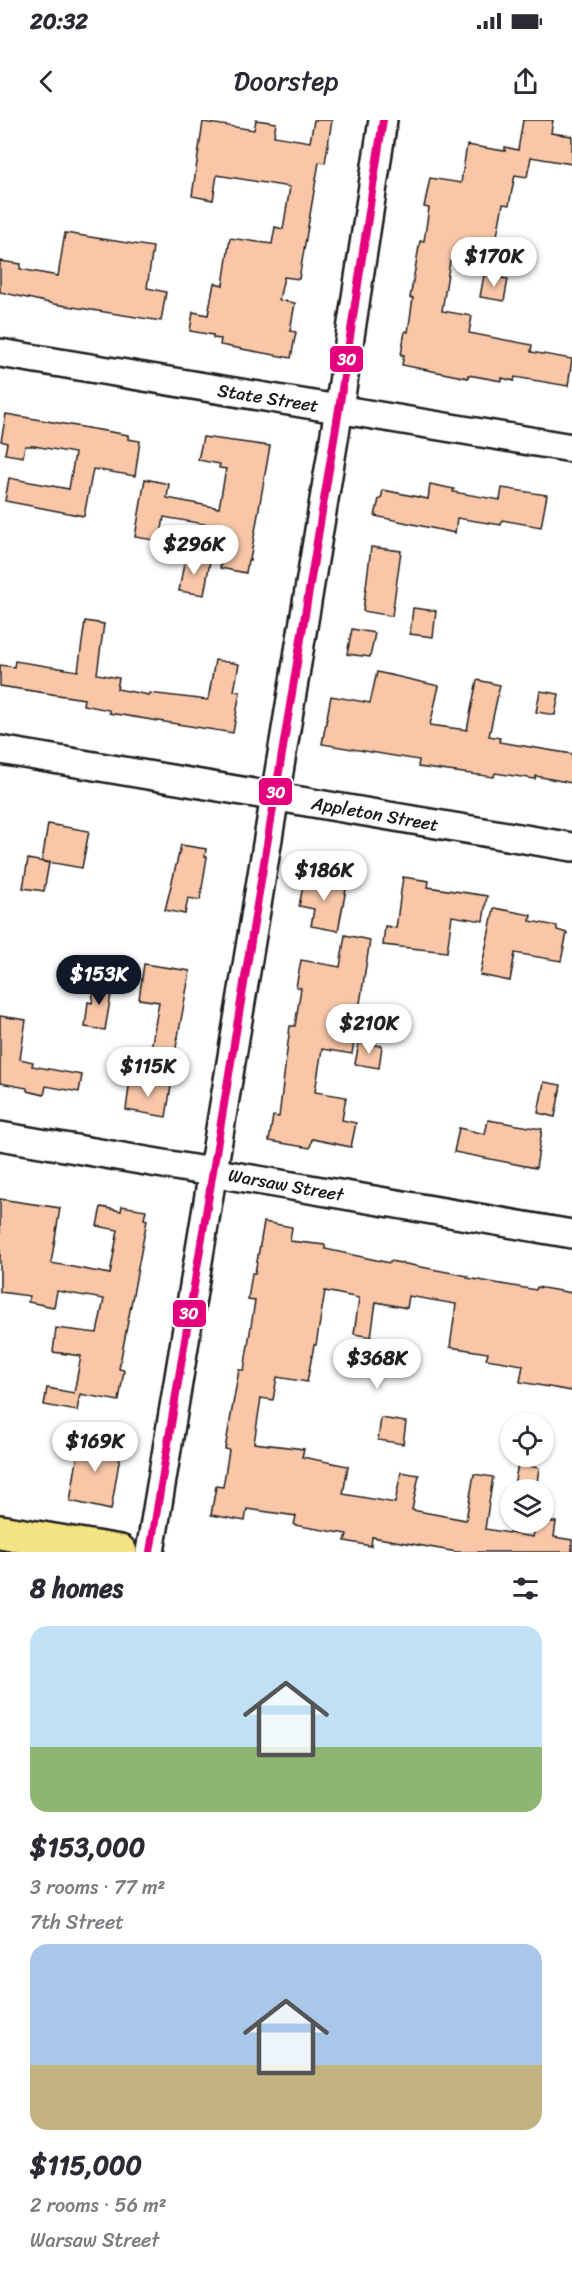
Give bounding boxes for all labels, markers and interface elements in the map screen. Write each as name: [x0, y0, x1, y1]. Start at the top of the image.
text: 20:32: [30, 2, 88, 41]
text: Doorstep: [233, 57, 339, 105]
icon: back: [30, 65, 63, 98]
icon: share: [509, 65, 542, 98]
pin: $170K: [452, 237, 536, 288]
text: $170K: [465, 239, 523, 274]
line badge: 30: [329, 345, 364, 373]
text: 30: [337, 345, 356, 374]
street label: State Street: [215, 374, 321, 422]
pin: $296K: [152, 525, 236, 576]
text: $296K: [164, 527, 224, 562]
line badge: 30: [258, 777, 293, 806]
text: 30: [266, 778, 285, 807]
street label: Appleton Street: [308, 787, 441, 841]
pin: $186K: [282, 851, 366, 902]
text: $186K: [295, 853, 353, 888]
pin: $153K: [57, 955, 141, 1006]
text: $153K: [70, 957, 128, 992]
pin: $210K: [327, 1004, 411, 1055]
text: $210K: [340, 1006, 398, 1041]
pin: $115K: [106, 1047, 190, 1098]
text: $115K: [121, 1049, 176, 1084]
street label: Warsaw Street: [226, 1159, 347, 1211]
line badge: 30: [172, 1299, 207, 1328]
text: 30: [179, 1299, 198, 1328]
pin: $368K: [335, 1339, 419, 1390]
text: $368K: [347, 1341, 407, 1376]
map controls: [500, 1413, 554, 1533]
button: locate: [500, 1413, 554, 1467]
pin: $169K: [53, 1422, 137, 1473]
text: $169K: [66, 1424, 124, 1459]
button: layers: [500, 1479, 554, 1533]
text: 8 homes: [30, 1565, 123, 1611]
icon: filters: [509, 1572, 542, 1605]
icon: home: [232, 1665, 340, 1773]
text: $153,000: [30, 1824, 145, 1870]
text: 3 rooms · 77 m²: [30, 1870, 165, 1905]
text: 7th Street: [30, 1905, 124, 1940]
icon: home: [232, 1983, 340, 2091]
text: $115,000: [30, 2142, 142, 2188]
text: 2 rooms · 56 m²: [30, 2188, 167, 2223]
text: Warsaw Street: [30, 2223, 159, 2258]

